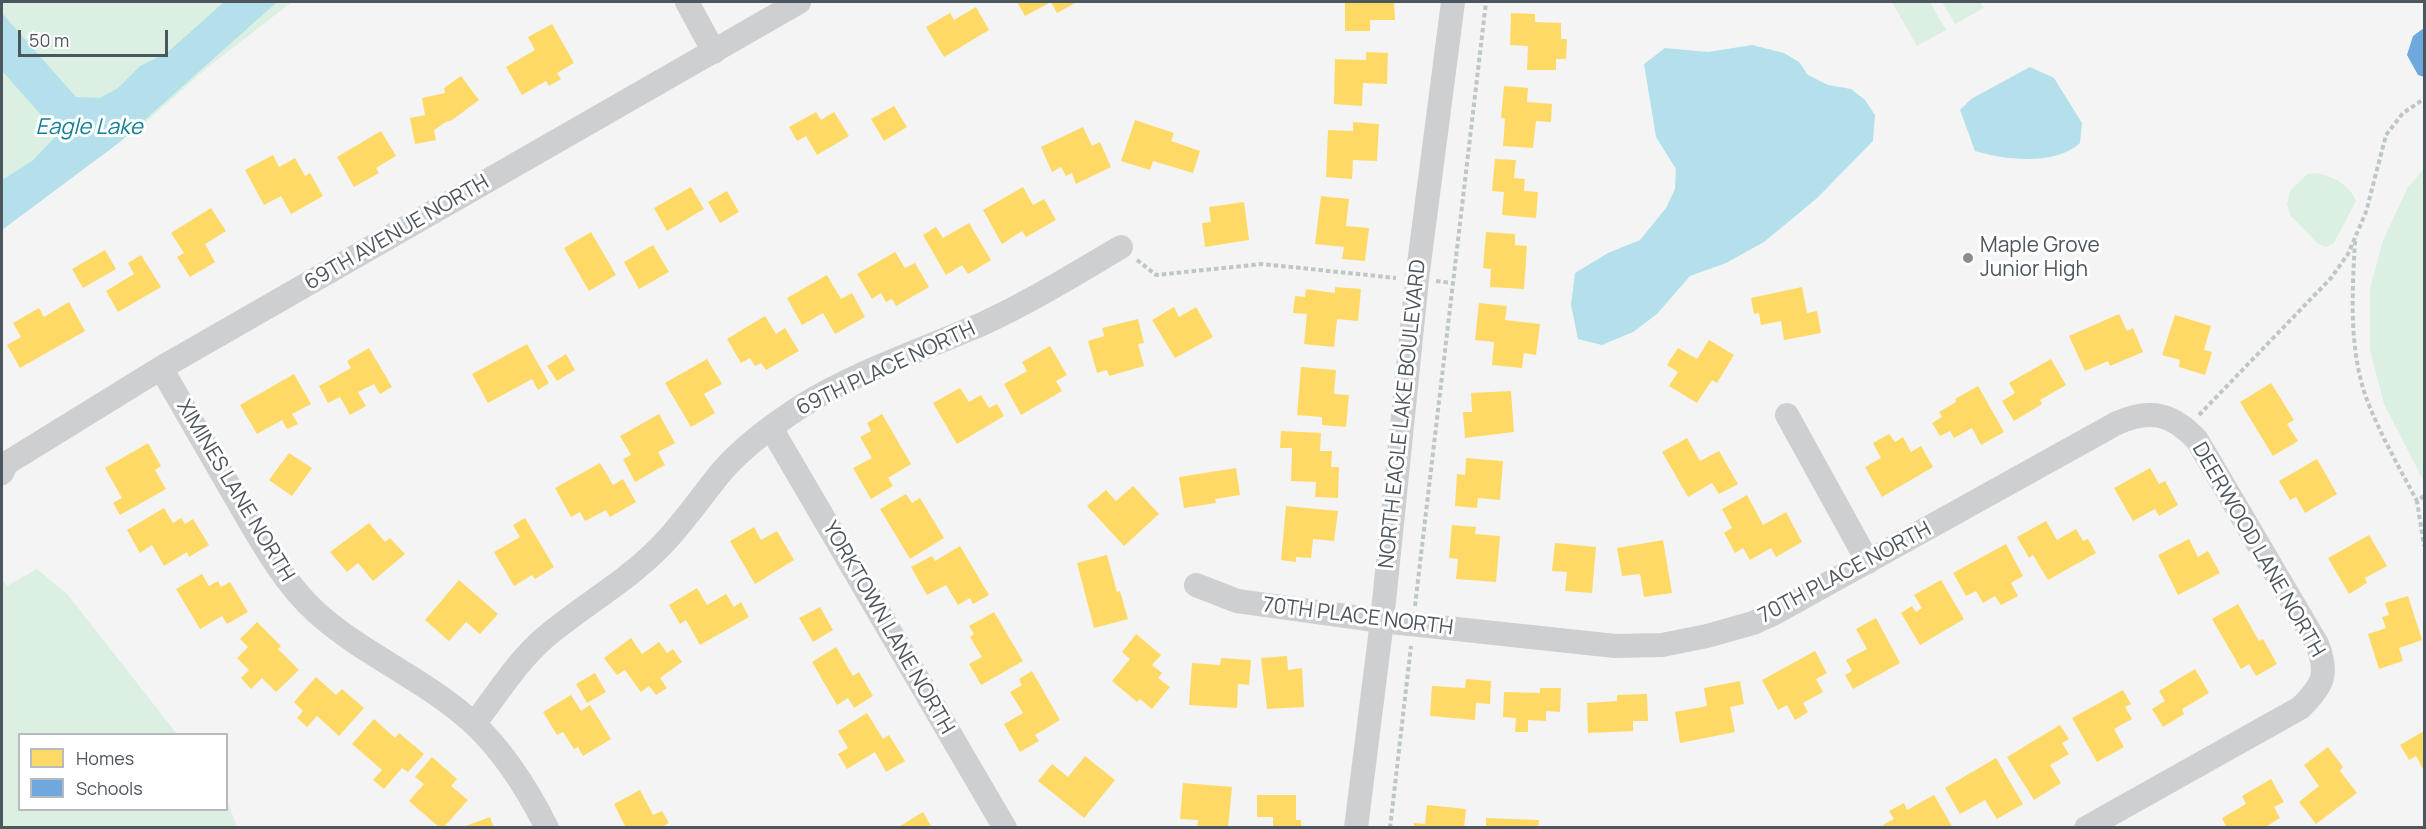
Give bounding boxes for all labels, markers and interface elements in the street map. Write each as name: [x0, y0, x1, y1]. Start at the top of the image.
scale bar: [21, 18, 171, 56]
text: 50 m: [29, 28, 69, 52]
water label: Eagle Lake: [35, 115, 143, 141]
street label: 69TH AVENUE NORTH: [300, 170, 494, 296]
place label: Maple Grove Junior High: [1980, 233, 2100, 283]
marker: Maple Grove Junior High: [1961, 251, 1975, 265]
street label: NORTH EAGLE LAKE BOULEVARD: [1374, 258, 1432, 570]
street label: 69TH PLACE NORTH: [793, 317, 979, 421]
street label: XIMINES LANE NORTH: [171, 396, 299, 586]
street label: DEERWOOD LANE NORTH: [2186, 438, 2330, 662]
street label: YORKTOWN LANE NORTH: [817, 517, 959, 739]
street label: 70TH PLACE NORTH: [1754, 517, 1936, 629]
street label: 70TH PLACE NORTH: [1261, 593, 1455, 641]
legend: [18, 733, 228, 811]
text: Homes: [76, 746, 134, 770]
text: Schools: [76, 776, 143, 800]

